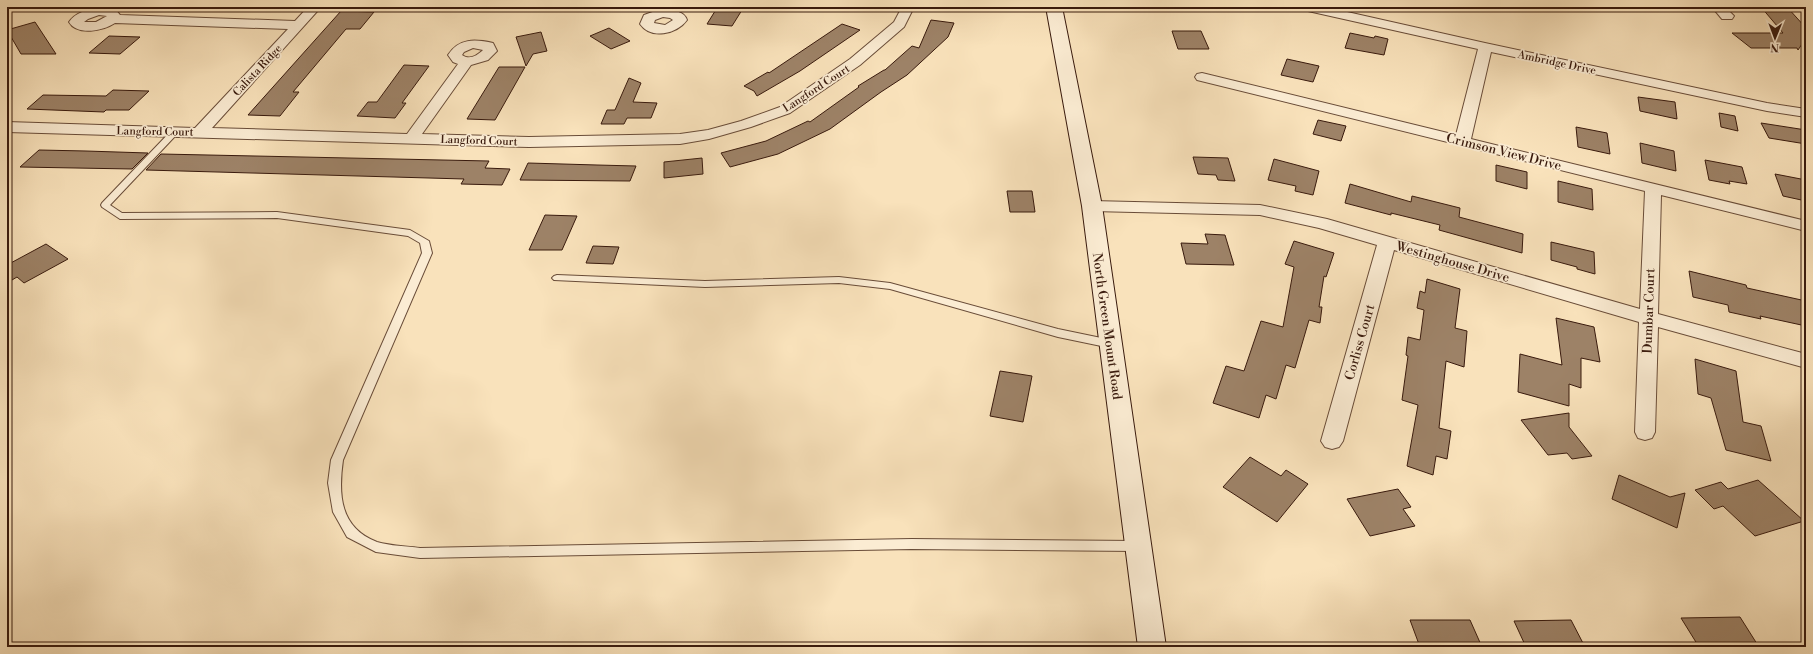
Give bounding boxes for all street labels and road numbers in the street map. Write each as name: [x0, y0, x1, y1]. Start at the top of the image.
street label: Calista Ridge: [230, 42, 285, 99]
street label: Ambridge Drive: [1515, 48, 1598, 78]
street label: Langford Court: [780, 62, 853, 116]
street label: Langford Court: [116, 124, 194, 140]
street label: Crimson View Drive: [1445, 130, 1563, 174]
street label: Langford Court: [440, 133, 518, 149]
street label: Westinghouse Drive: [1393, 238, 1512, 286]
street label: North Green Mount Road: [1089, 252, 1125, 401]
street label: Dumbar Court: [1640, 268, 1658, 354]
street label: Corliss Court: [1342, 302, 1379, 382]

